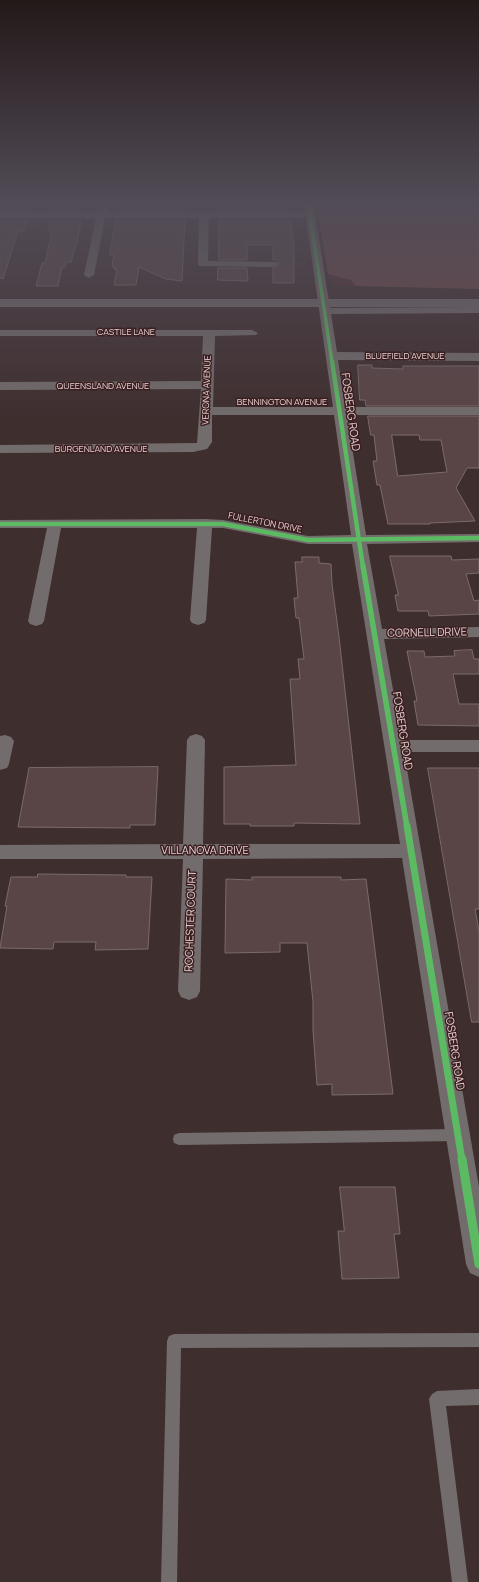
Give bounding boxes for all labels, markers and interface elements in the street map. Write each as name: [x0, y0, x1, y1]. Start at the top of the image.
street label: CASTILE LANE: [97, 327, 155, 337]
street label: BLUEFIELD AVENUE: [365, 351, 445, 361]
street label: VERONA AVENUE: [200, 355, 214, 425]
street label: FOSBERG ROAD: [338, 372, 362, 452]
street label: QUEENSLAND AVENUE: [57, 381, 149, 391]
street label: BENNINGTON AVENUE: [237, 397, 327, 407]
street label: BURGENLAND AVENUE: [55, 444, 147, 454]
street label: FULLERTON DRIVE: [227, 511, 303, 535]
street label: CORNELL DRIVE: [387, 626, 467, 640]
street label: FOSBERG ROAD: [389, 691, 415, 771]
street label: VILLANOVA DRIVE: [161, 844, 249, 858]
street label: ROCHESTER COURT: [183, 870, 199, 972]
street label: FOSBERG ROAD: [441, 1011, 467, 1091]

